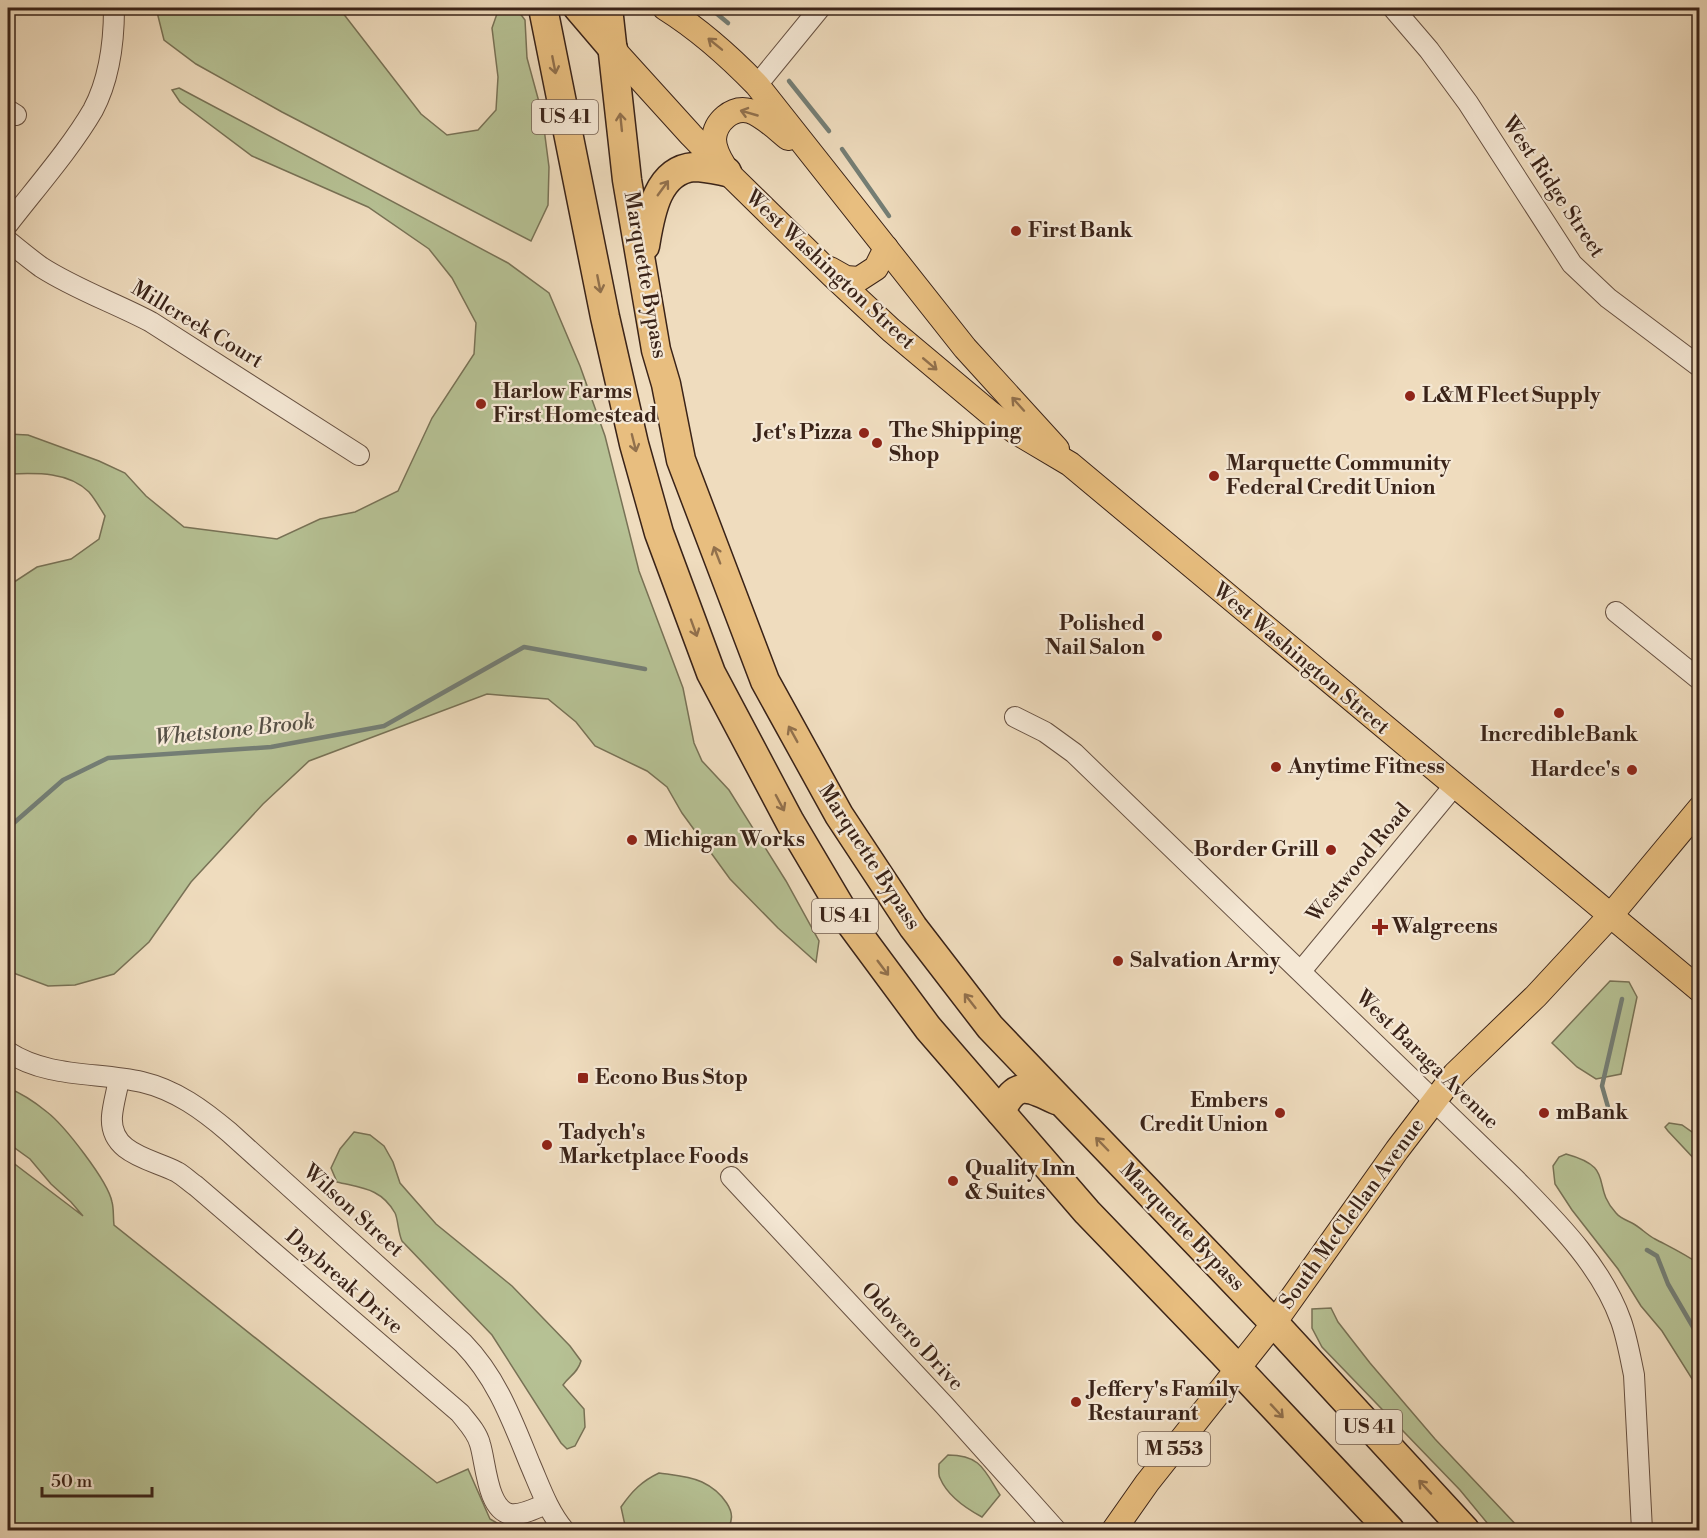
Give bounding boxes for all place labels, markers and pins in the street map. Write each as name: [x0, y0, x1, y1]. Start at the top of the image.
place label: First Bank: [1028, 218, 1134, 244]
marker: First Bank: [1009, 224, 1023, 238]
place label: Harlow Farms First Homestead: [493, 379, 657, 429]
place label: L&M Fleet Supply: [1422, 383, 1601, 409]
marker: L&M Fleet Supply: [1403, 389, 1417, 403]
marker: Harlow Farms First Homestead: [474, 397, 488, 411]
place label: The Shipping Shop: [889, 418, 1022, 468]
place label: Jet's Pizza: [752, 420, 853, 446]
marker: Jet's Pizza: [857, 426, 871, 440]
marker: The Shipping Shop: [870, 436, 884, 450]
place label: Marquette Community Federal Credit Union: [1226, 451, 1451, 501]
marker: Marquette Community Federal Credit Union: [1207, 469, 1221, 483]
place label: Polished Nail Salon: [1045, 611, 1145, 661]
marker: Polished Nail Salon: [1150, 629, 1164, 643]
marker: IncredibleBank: [1552, 706, 1566, 720]
place label: IncredibleBank: [1480, 722, 1639, 748]
place label: Anytime Fitness: [1287, 754, 1445, 780]
place label: Hardee's: [1531, 757, 1620, 783]
marker: Anytime Fitness: [1269, 760, 1283, 774]
marker: Hardee's: [1625, 763, 1639, 777]
place label: Michigan Works: [644, 827, 805, 853]
marker: Michigan Works: [625, 833, 639, 847]
place label: Border Grill: [1194, 837, 1319, 863]
marker: Border Grill: [1324, 843, 1338, 857]
place label: Walgreens: [1391, 914, 1498, 940]
marker: Walgreens: [1373, 920, 1387, 934]
place label: Salvation Army: [1130, 948, 1281, 974]
marker: Salvation Army: [1111, 954, 1125, 968]
place label: Econo Bus Stop: [595, 1065, 748, 1091]
marker: Econo Bus Stop: [576, 1071, 590, 1085]
place label: Embers Credit Union: [1139, 1088, 1268, 1138]
place label: mBank: [1556, 1100, 1629, 1126]
marker: Embers Credit Union: [1273, 1106, 1287, 1120]
marker: mBank: [1537, 1106, 1551, 1120]
place label: Tadych's Marketplace Foods: [559, 1120, 749, 1170]
marker: Tadych's Marketplace Foods: [540, 1138, 554, 1152]
place label: Quality Inn & Suites: [965, 1156, 1075, 1206]
marker: Quality Inn & Suites: [946, 1174, 960, 1188]
place label: Jeffery's Family Restaurant: [1085, 1377, 1240, 1427]
marker: Jeffery's Family Restaurant: [1069, 1395, 1083, 1409]

